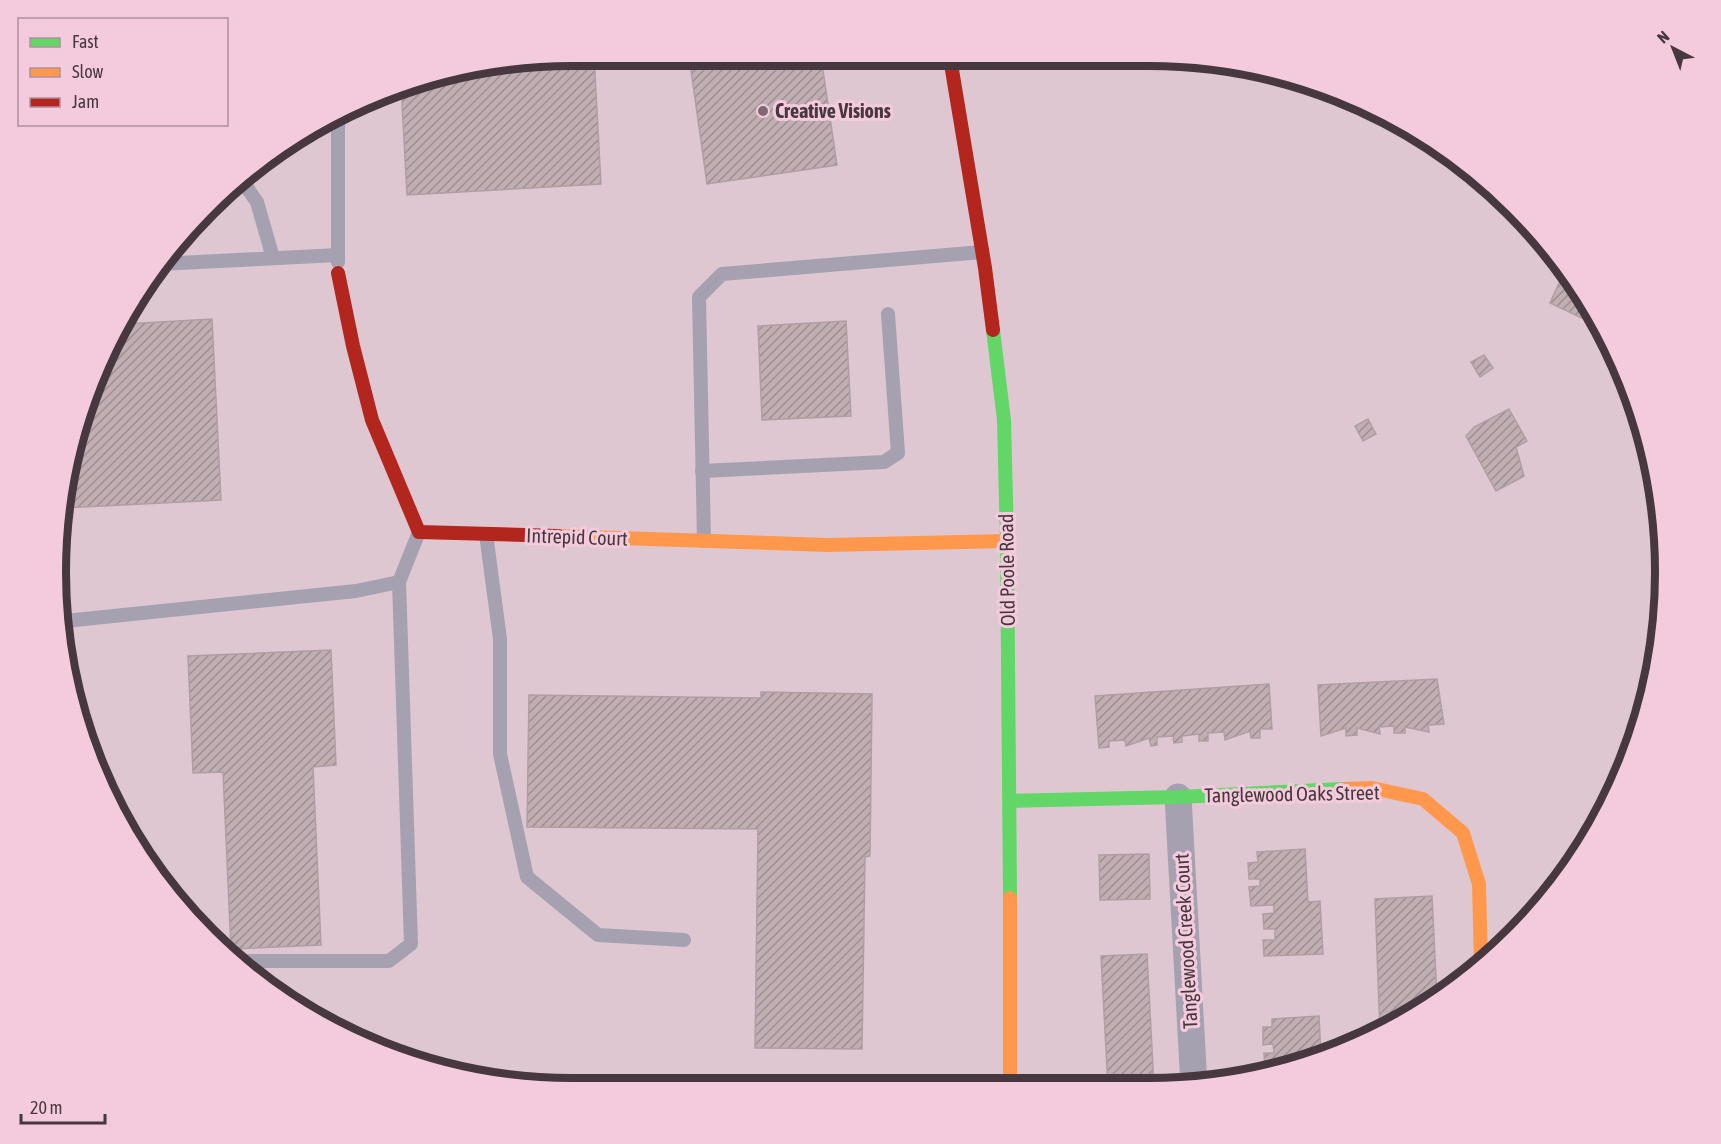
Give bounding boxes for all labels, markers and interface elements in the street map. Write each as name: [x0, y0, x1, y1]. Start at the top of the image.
legend: [18, 18, 228, 126]
north arrow: [1643, 18, 1703, 78]
text: N: [1653, 27, 1672, 47]
text: Fast: [72, 31, 99, 52]
text: Slow: [72, 61, 103, 82]
text: Jam: [72, 91, 99, 112]
place label: Creative Visions: [775, 99, 891, 122]
marker: Creative Visions: [756, 104, 770, 118]
street label: Old Poole Road: [994, 514, 1019, 626]
street label: Intrepid Court: [526, 523, 628, 550]
street label: Tanglewood Oaks Street: [1204, 780, 1380, 807]
street label: Tanglewood Creek Court: [1169, 852, 1202, 1029]
scale bar: [21, 1087, 105, 1125]
text: 20 m: [30, 1097, 62, 1118]

